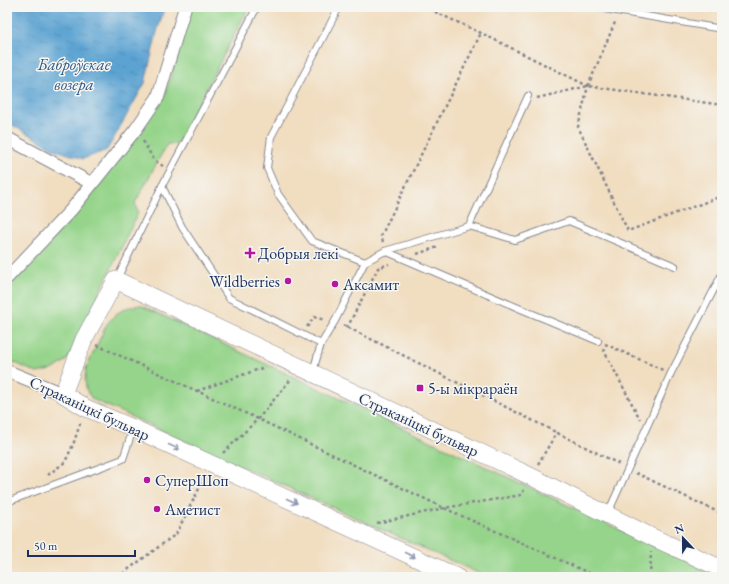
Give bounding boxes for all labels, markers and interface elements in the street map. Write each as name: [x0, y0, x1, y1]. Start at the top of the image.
water label: Баброўскае возера: [36, 53, 111, 95]
place label: Добрыя лекi: [258, 243, 339, 264]
marker: Добрыя лекi: [245, 248, 255, 258]
place label: Wildberries: [209, 271, 280, 292]
place label: Аксамит: [342, 274, 400, 295]
marker: Wildberries: [283, 276, 293, 286]
marker: Аксамит: [330, 279, 340, 289]
street label: Страканіцкі бульвар: [26, 371, 153, 446]
place label: 5-ы мікрараён: [428, 378, 518, 399]
marker: 5-ы мікрараён: [415, 383, 425, 393]
street label: Страканіцкі бульвар: [355, 387, 482, 462]
one-way arrow: [167, 444, 179, 451]
place label: СуперШоп: [155, 470, 228, 491]
marker: СуперШоп: [142, 475, 152, 485]
one-way arrow: [285, 498, 297, 505]
place label: Аметист: [164, 499, 221, 520]
marker: Аметист: [152, 504, 162, 514]
north arrow: [663, 518, 703, 558]
text: N: [673, 521, 686, 537]
scale bar: [28, 532, 135, 558]
text: 50 m: [34, 538, 58, 554]
one-way arrow: [404, 552, 416, 559]

